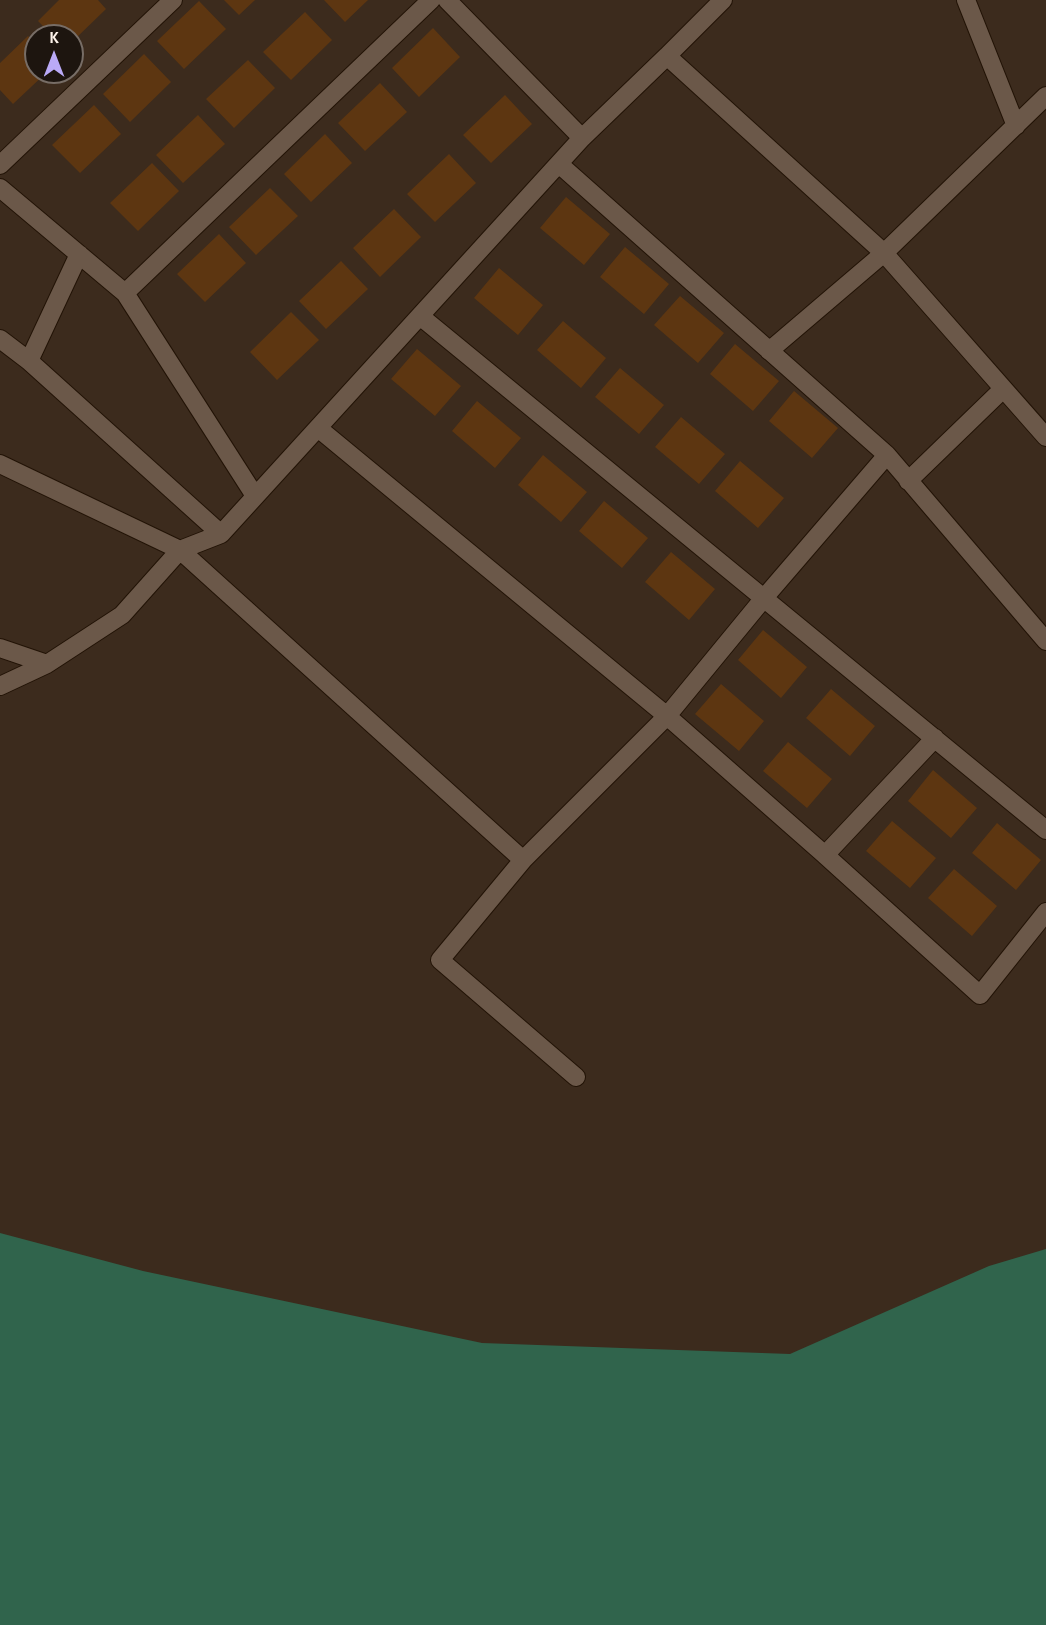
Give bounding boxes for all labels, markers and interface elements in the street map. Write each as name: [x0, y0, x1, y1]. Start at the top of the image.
north arrow: [24, 24, 84, 84]
text: K: [49, 30, 59, 46]

